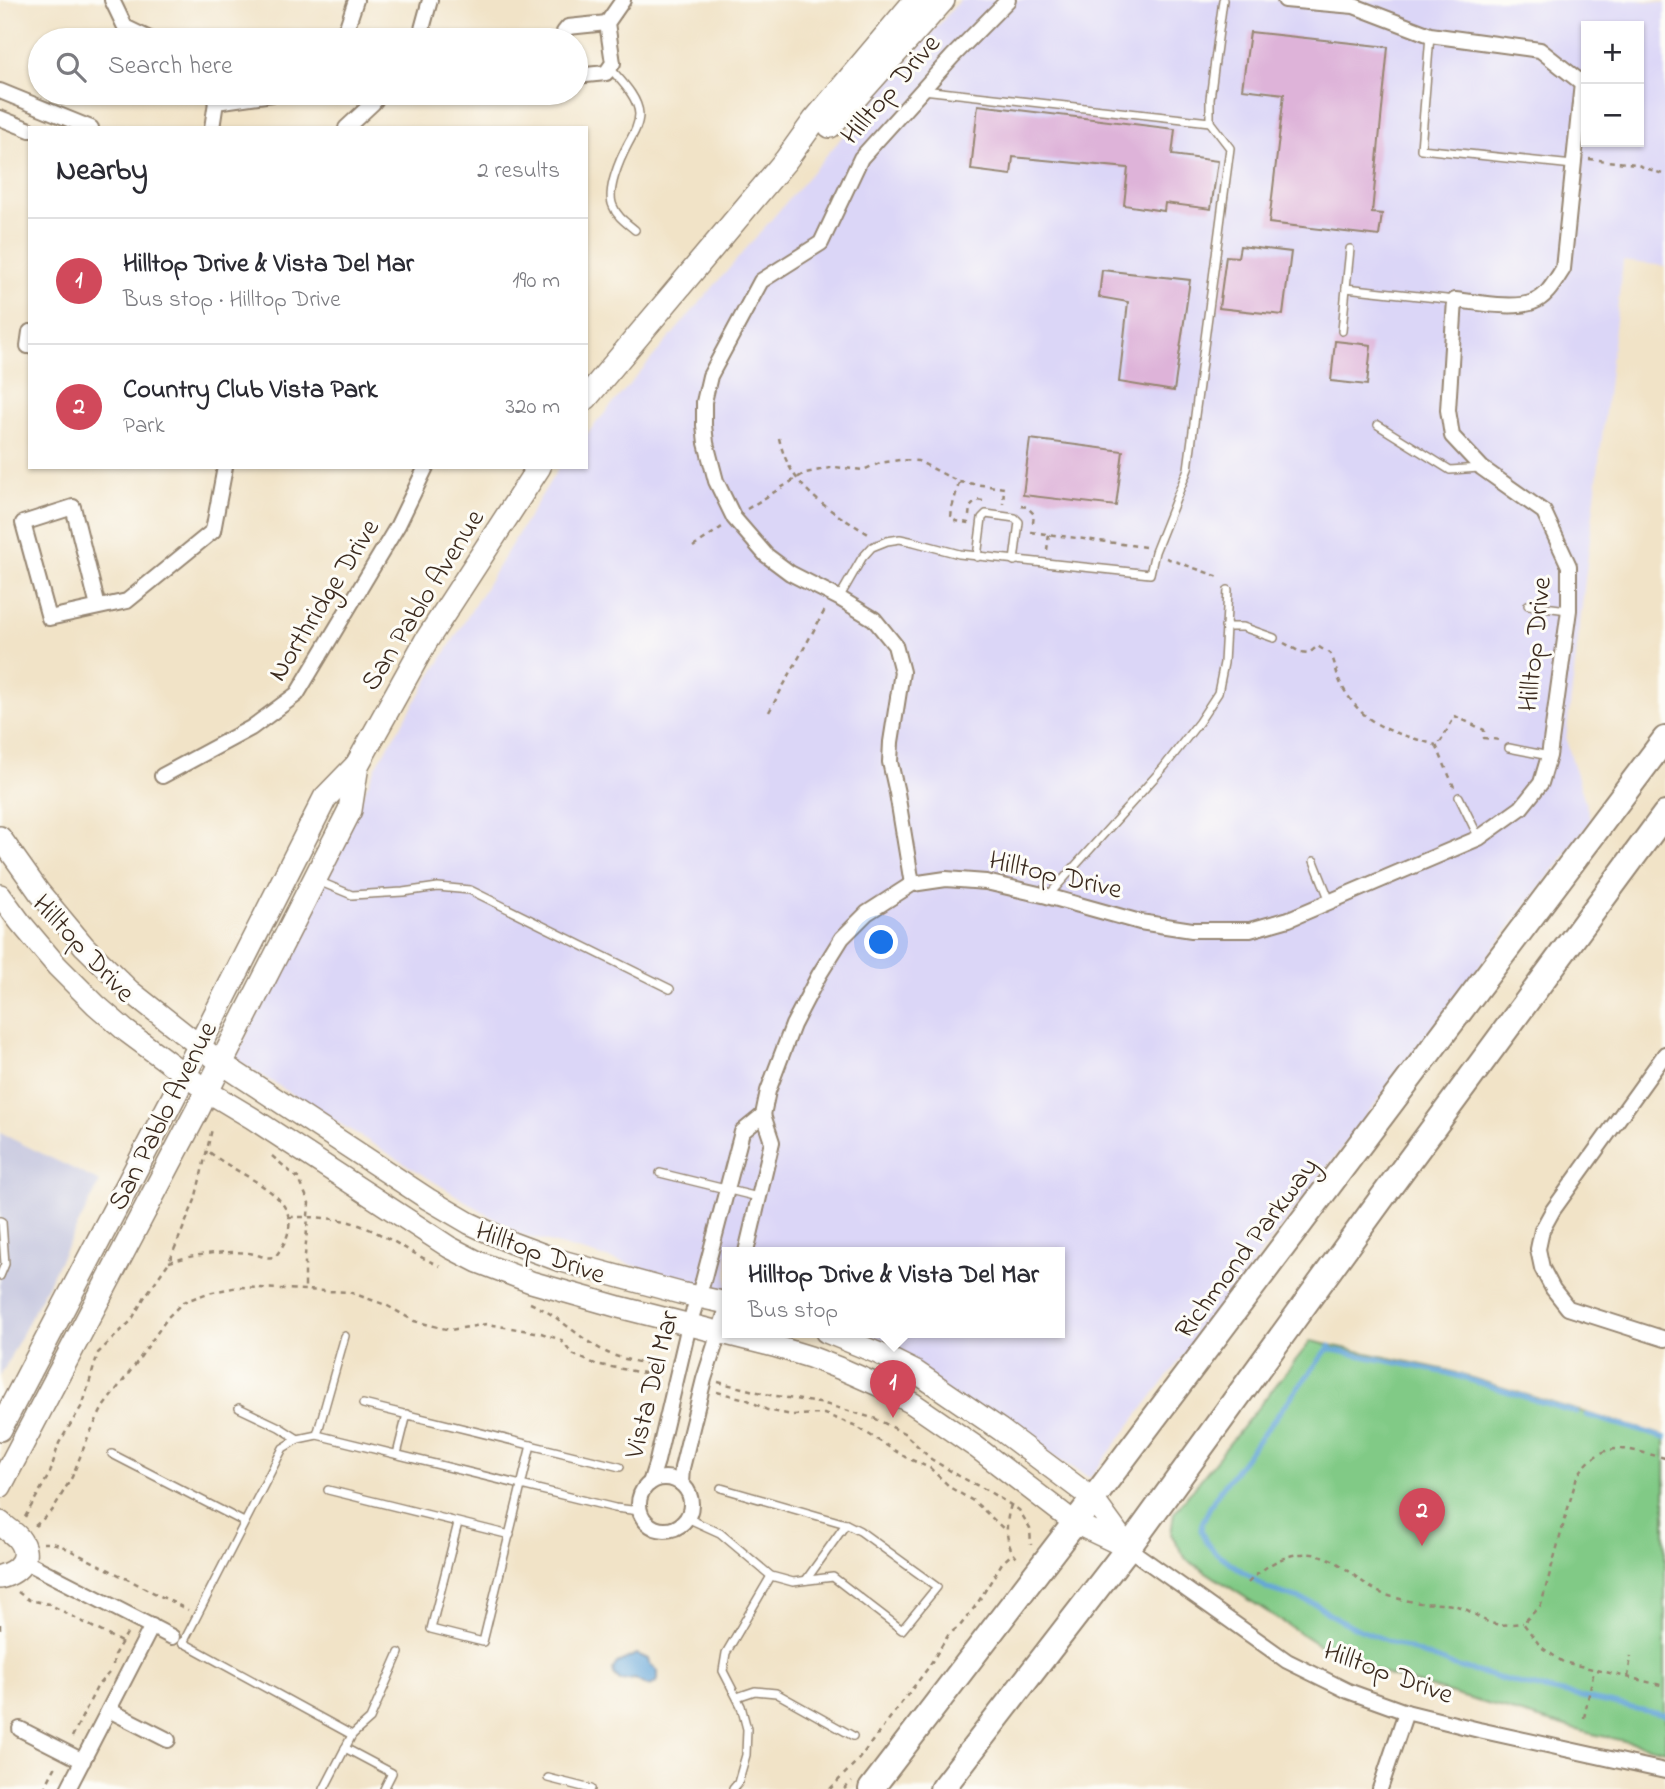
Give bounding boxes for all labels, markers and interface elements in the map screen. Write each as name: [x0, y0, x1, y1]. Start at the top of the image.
map controls: [1581, 21, 1644, 147]
button: +: [1581, 21, 1644, 84]
street label: Hilltop Drive: [832, 25, 952, 155]
search box: [28, 28, 588, 105]
icon: search: [52, 48, 90, 86]
text: Search here: [108, 48, 233, 86]
button: −: [1581, 84, 1644, 147]
text: Nearby: [56, 150, 148, 194]
text: 2 results: [477, 155, 560, 188]
text: Hilltop Drive & Vista Del Mar: [123, 246, 414, 284]
text: 1: [75, 265, 83, 298]
text: 190 m: [512, 265, 560, 298]
text: Bus stop · Hilltop Drive: [123, 284, 341, 317]
text: Country Club Vista Park: [123, 372, 378, 410]
text: 2: [73, 391, 85, 424]
text: 320 m: [506, 391, 560, 424]
text: Park: [123, 410, 165, 443]
street label: San Pablo Avenue: [352, 502, 497, 700]
street label: Northridge Drive: [259, 511, 392, 690]
street label: Hilltop Drive: [1509, 574, 1564, 714]
street label: Hilltop Drive: [985, 841, 1126, 912]
street label: Hilltop Drive: [21, 886, 144, 1013]
your location: [864, 925, 898, 959]
street label: San Pablo Avenue: [99, 1014, 230, 1218]
street label: Richmond Parkway: [1166, 1149, 1330, 1349]
street label: Hilltop Drive: [469, 1212, 611, 1297]
popup: [722, 1247, 1065, 1338]
text: Hilltop Drive & Vista Del Mar: [748, 1257, 1039, 1295]
text: Bus stop: [748, 1295, 838, 1328]
street label: Vista Del Mar: [615, 1306, 692, 1464]
pin: 1: [870, 1360, 916, 1418]
pin: 2: [1399, 1488, 1445, 1546]
street label: Hilltop Drive: [1317, 1632, 1459, 1717]

